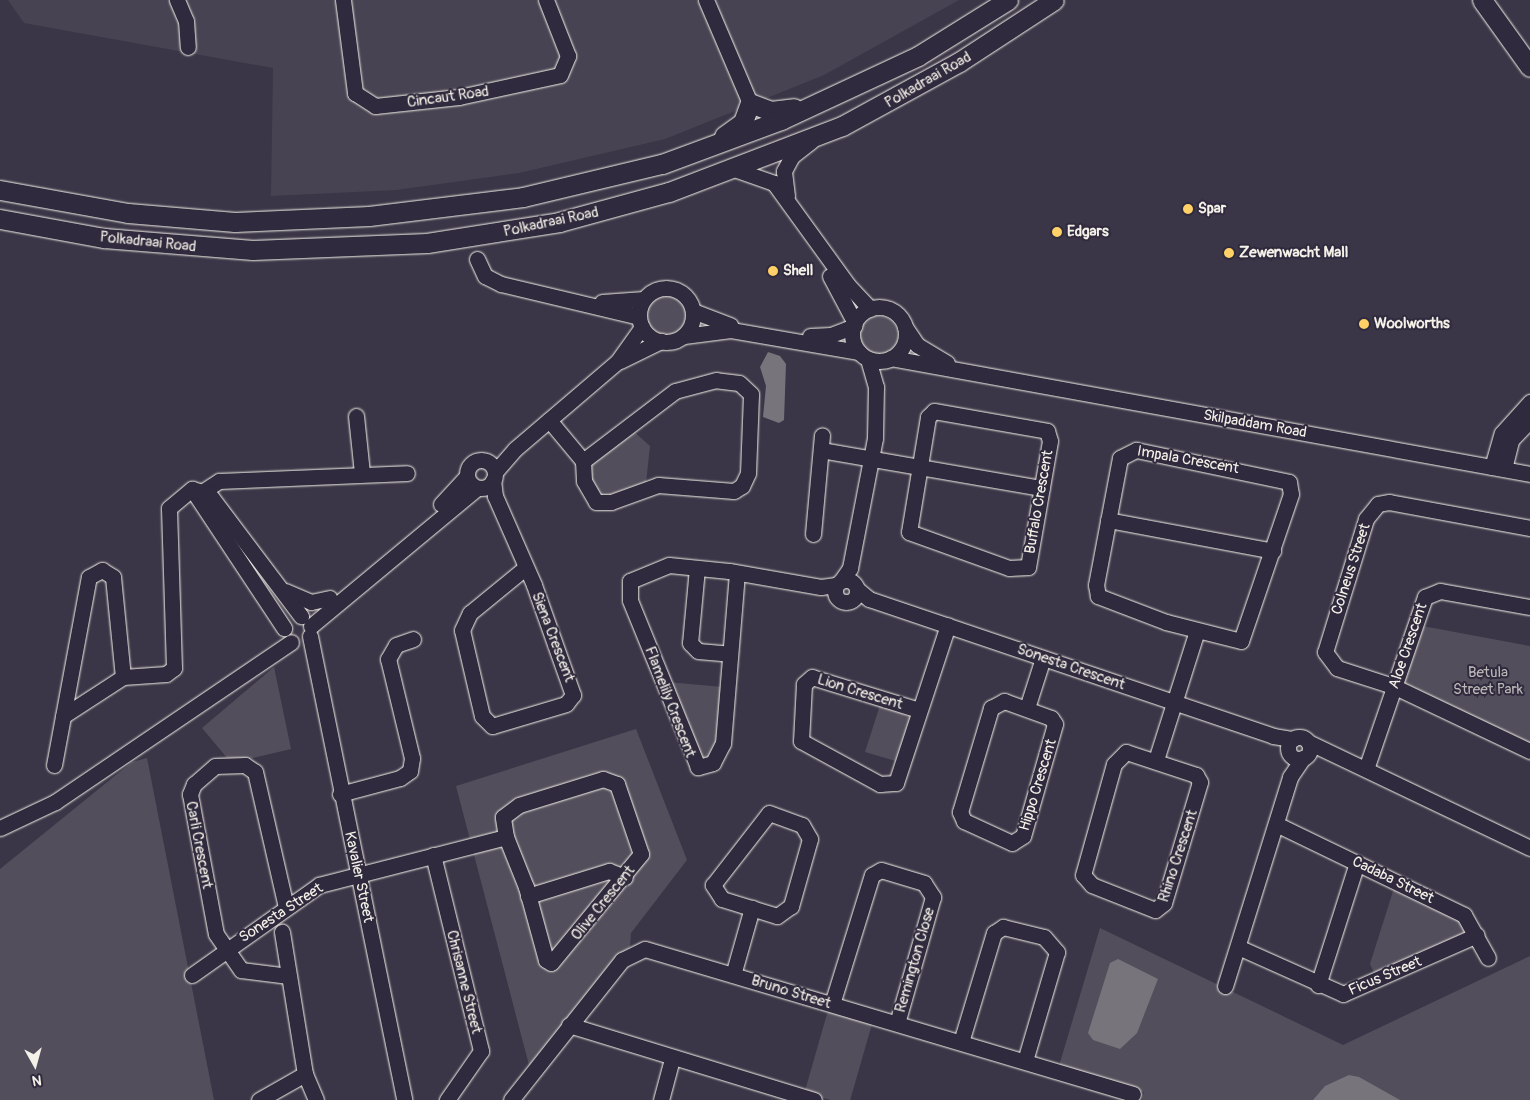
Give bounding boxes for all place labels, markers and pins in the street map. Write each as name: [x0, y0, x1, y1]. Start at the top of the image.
place label: Spar: [1198, 200, 1226, 218]
marker: Spar: [1182, 203, 1194, 215]
place label: Edgars: [1067, 223, 1109, 241]
marker: Edgars: [1051, 226, 1063, 238]
place label: Zewenwacht Mall: [1239, 244, 1348, 262]
marker: Zewenwacht Mall: [1223, 247, 1235, 259]
place label: Shell: [783, 262, 813, 280]
marker: Shell: [767, 265, 779, 277]
place label: Woolworths: [1374, 315, 1450, 333]
marker: Woolworths: [1358, 318, 1370, 330]

